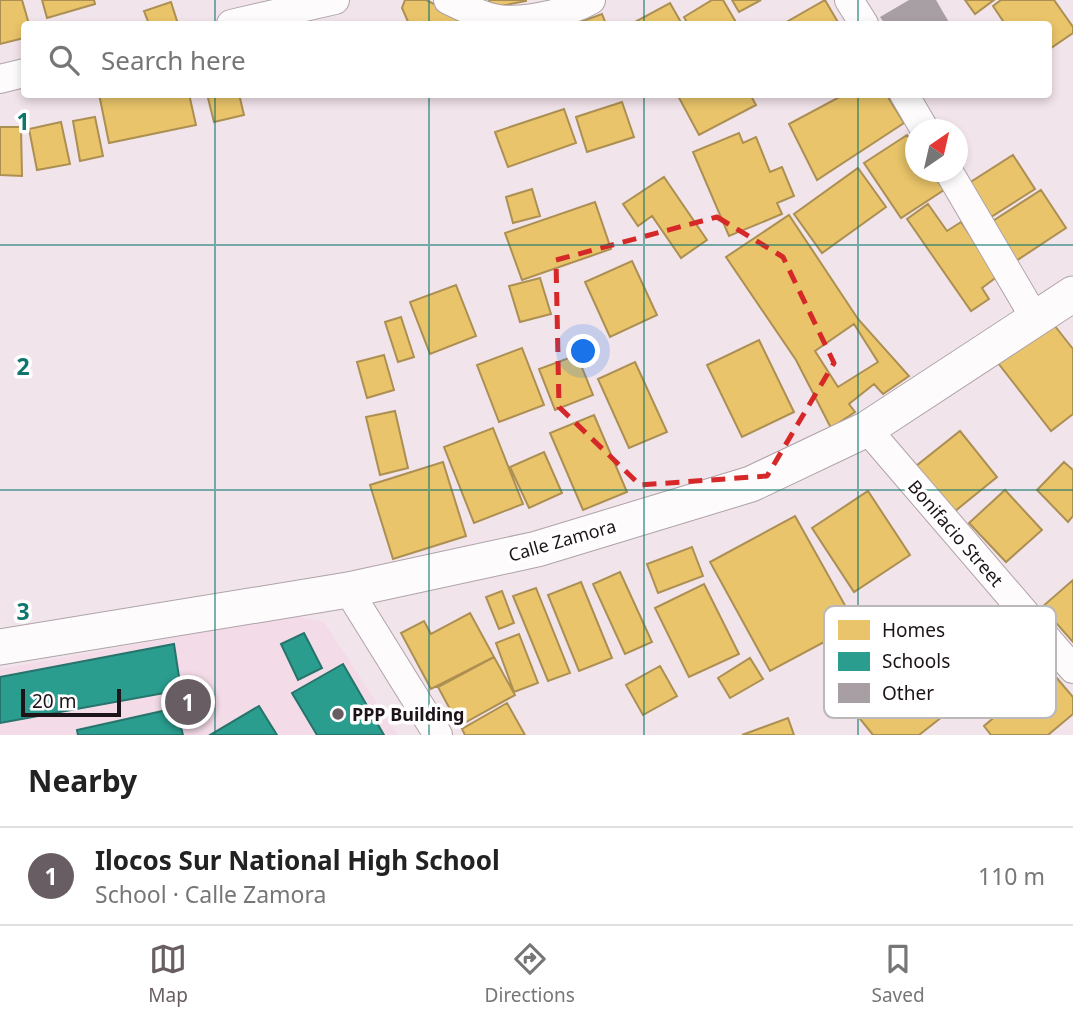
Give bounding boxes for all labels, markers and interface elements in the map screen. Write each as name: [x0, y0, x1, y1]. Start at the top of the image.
search box: [21, 21, 1052, 98]
icon: search: [45, 41, 83, 79]
text: Search here: [101, 42, 246, 78]
text: 1: [16, 105, 30, 137]
north arrow: [905, 119, 968, 182]
your location: [566, 334, 600, 368]
text: 2: [16, 350, 30, 382]
street label: Bonifacio Street: [903, 475, 1009, 592]
street label: Calle Zamora: [505, 513, 619, 567]
text: 3: [16, 595, 30, 627]
legend: [824, 606, 1056, 718]
text: Homes: [882, 617, 945, 643]
text: Schools: [882, 648, 950, 674]
pin: 1: [165, 676, 211, 728]
text: Other: [882, 680, 934, 706]
scale bar: [21, 686, 121, 718]
text: 20 m: [32, 688, 76, 714]
place label: PPP Building: [352, 702, 464, 726]
marker: PPP Building: [330, 706, 346, 722]
text: Nearby: [28, 760, 137, 801]
text: Ilocos Sur National High School: [95, 842, 500, 878]
text: 1: [44, 860, 58, 892]
text: 110 m: [978, 860, 1045, 892]
text: School · Calle Zamora: [95, 878, 326, 910]
tab: Map: [148, 940, 188, 1008]
tab: Directions: [485, 940, 575, 1008]
tab: Saved: [871, 940, 925, 1008]

